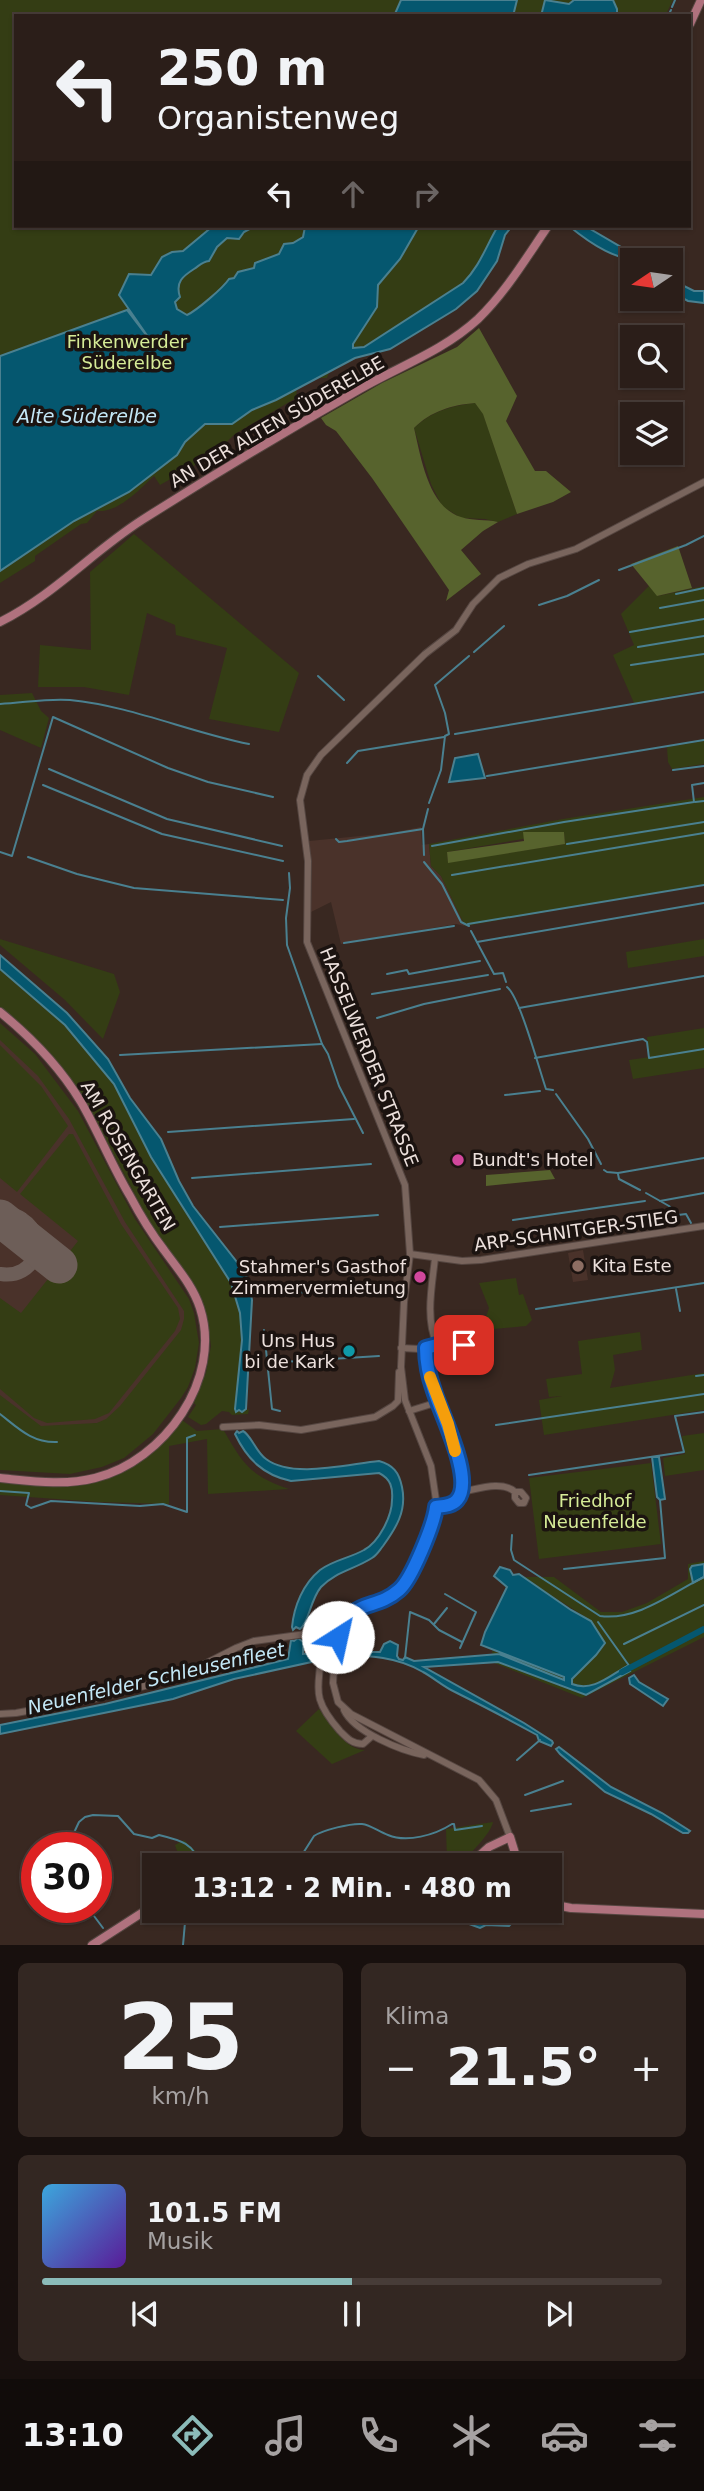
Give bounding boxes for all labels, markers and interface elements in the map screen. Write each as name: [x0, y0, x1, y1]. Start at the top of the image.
text: 250 m: [157, 40, 327, 97]
icon: left: [42, 42, 133, 133]
text: Organistenweg: [157, 99, 399, 137]
icon: left: [261, 175, 299, 213]
icon: ahead: [334, 175, 372, 213]
icon: right: [407, 175, 445, 213]
north arrow: [620, 248, 682, 312]
map controls: [620, 248, 683, 465]
button: search: [620, 325, 683, 388]
park label: Finkenwerder Süderelbe: [67, 331, 188, 373]
street label: AN DER ALTEN SÜDERELBE: [166, 352, 388, 492]
button: layers: [620, 402, 683, 465]
water label: Alte Süderelbe: [15, 405, 157, 427]
street label: HASSELWERDER STRASSE: [316, 944, 423, 1169]
street label: AM ROSENGARTEN: [77, 1077, 180, 1235]
place label: Bundt's Hotel: [472, 1149, 593, 1170]
marker: Bundt's Hotel: [450, 1152, 466, 1168]
street label: ARP-SCHNITGER-STIEG: [473, 1206, 679, 1255]
place label: Kita Este: [592, 1255, 672, 1276]
place label: Stahmer's Gasthof Zimmervermietung: [231, 1256, 407, 1298]
marker: Kita Este: [570, 1258, 586, 1274]
marker: Stahmer's Gasthof Zimmervermietung: [412, 1269, 428, 1285]
pin: [434, 1315, 494, 1375]
icon: arrive: [445, 1326, 483, 1364]
place label: Uns Hus bi de Kark: [244, 1330, 336, 1372]
marker: Uns Hus bi de Kark: [341, 1343, 357, 1359]
park label: Friedhof Neuenfelde: [543, 1490, 647, 1532]
position arrow: [301, 1600, 375, 1674]
water label: Neuenfelder Schleusenfleet: [25, 1637, 288, 1718]
speed limit sign: 30: [21, 1832, 112, 1923]
text: 13:12 · 2 Min. · 480 m: [192, 1873, 512, 1903]
text: 25: [117, 1985, 244, 2090]
text: Klima: [385, 2003, 449, 2029]
text: 21.5°: [446, 2037, 601, 2097]
text: −: [385, 2046, 417, 2090]
text: +: [630, 2046, 662, 2090]
text: km/h: [151, 2083, 210, 2109]
text: 101.5 FM: [147, 2198, 282, 2228]
text: Musik: [147, 2228, 213, 2254]
icon: previous: [126, 2295, 164, 2333]
icon: pause: [333, 2295, 371, 2333]
icon: next: [540, 2295, 578, 2333]
icon: directions: [168, 2411, 217, 2460]
icon: music: [261, 2411, 310, 2460]
icon: phone: [354, 2411, 403, 2460]
icon: climate: [447, 2411, 496, 2460]
icon: car: [540, 2411, 589, 2460]
icon: filters: [633, 2411, 682, 2460]
text: 13:10: [22, 2416, 124, 2454]

